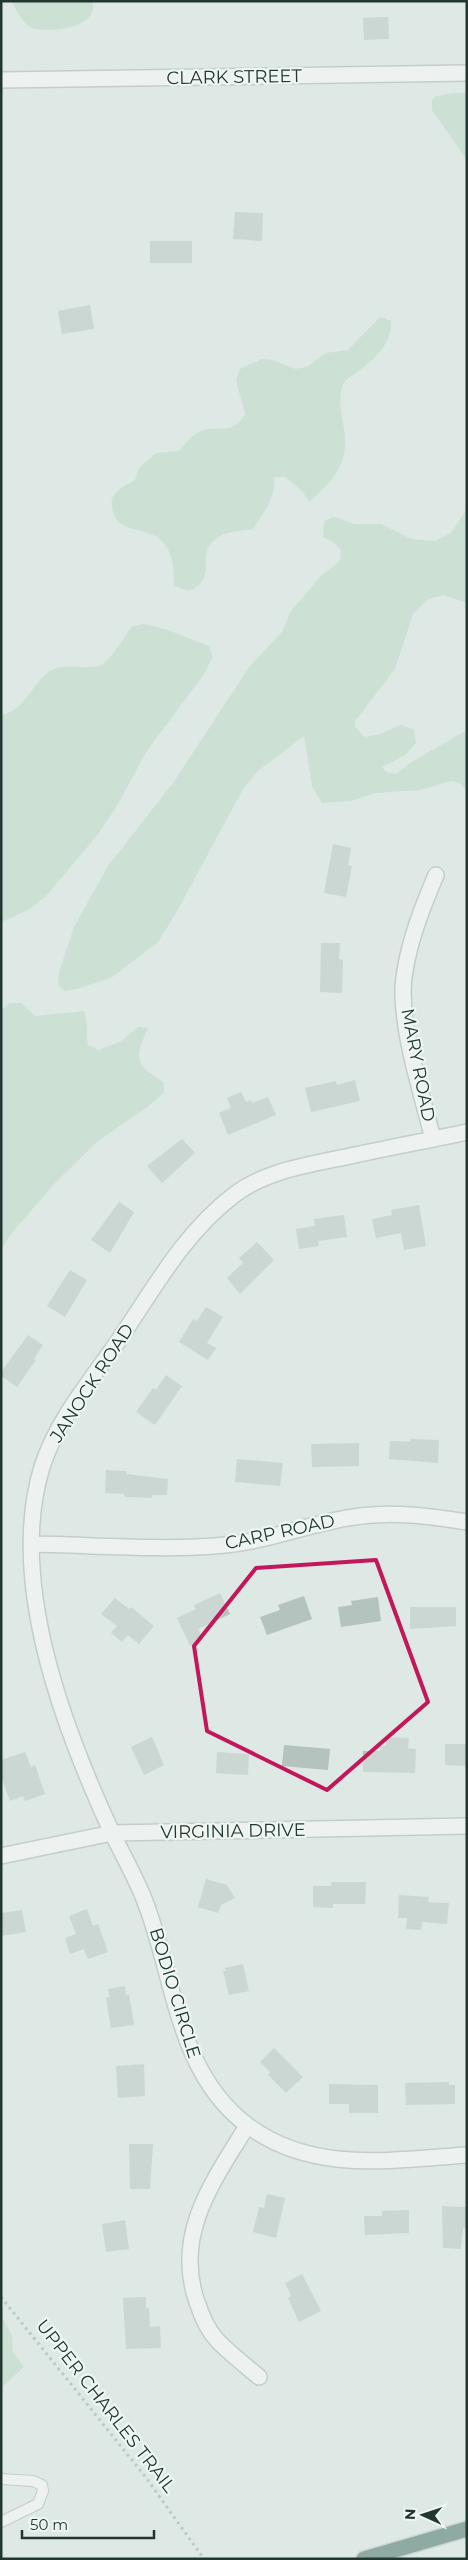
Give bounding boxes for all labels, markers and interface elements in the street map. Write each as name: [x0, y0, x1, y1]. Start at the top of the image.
street label: CLARK STREET: [166, 65, 303, 89]
street label: MARY ROAD: [396, 1007, 440, 1123]
street label: JANOCK ROAD: [45, 1319, 139, 1447]
street label: CARP ROAD: [223, 1510, 337, 1554]
street label: VIRGINIA DRIVE: [160, 1819, 306, 1843]
street label: BODIO CIRCLE: [145, 1925, 205, 2061]
street label: UPPER CHARLES TRAIL: [32, 2315, 181, 2497]
north arrow: [398, 2490, 448, 2540]
scale bar: [22, 2508, 155, 2540]
text: N: [401, 2508, 419, 2520]
text: 50 m: [30, 2515, 68, 2534]

